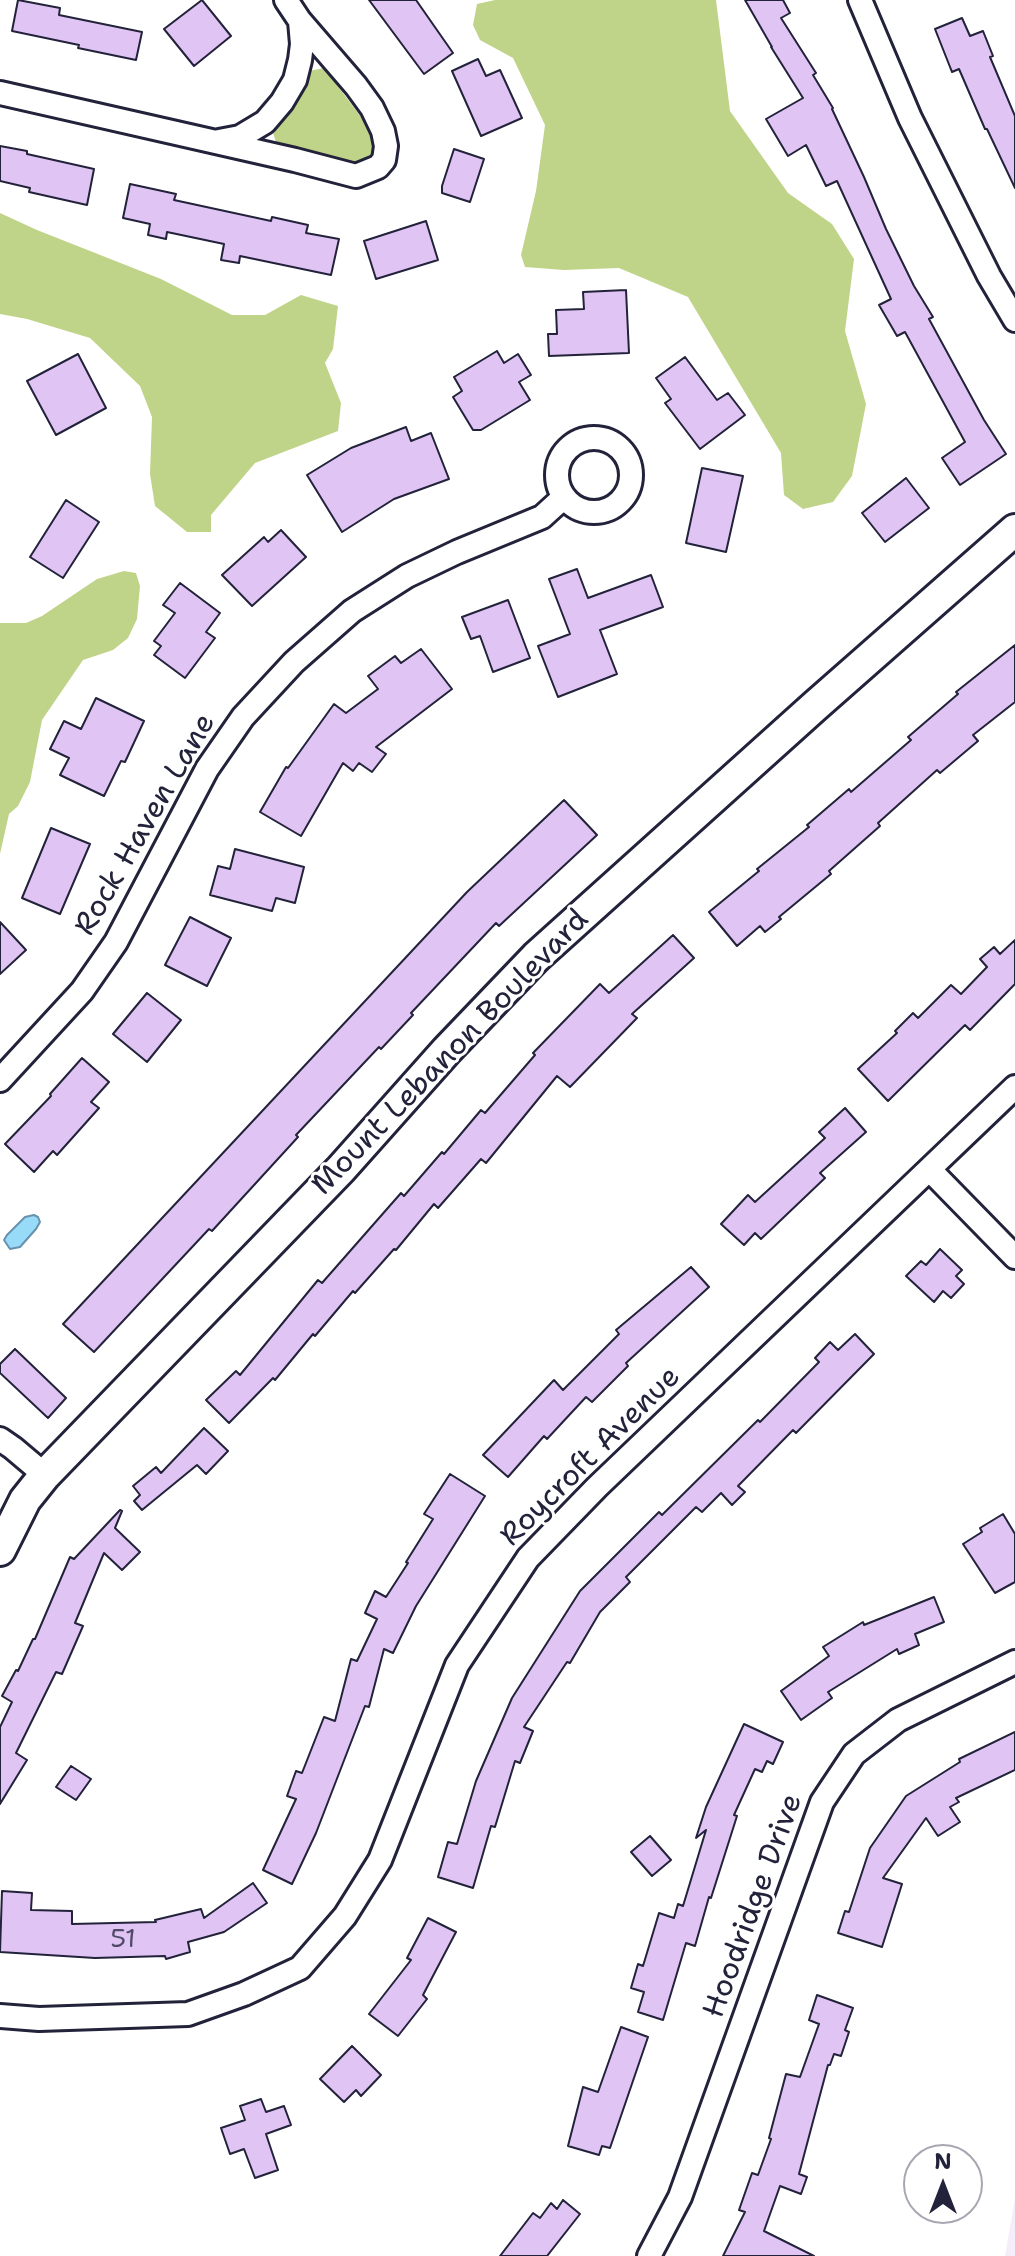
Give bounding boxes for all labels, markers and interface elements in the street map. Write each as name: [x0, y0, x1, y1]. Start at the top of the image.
street label: Rock Haven Lane: [68, 708, 224, 942]
street label: Mount Lebanon Boulevard: [305, 903, 597, 1203]
street label: Roycroft Avenue: [494, 1360, 688, 1554]
street label: Hoodridge Drive: [697, 1789, 811, 2023]
house number: 51: [110, 1924, 136, 1956]
north arrow: [903, 2144, 983, 2224]
text: N: [934, 2147, 952, 2176]

